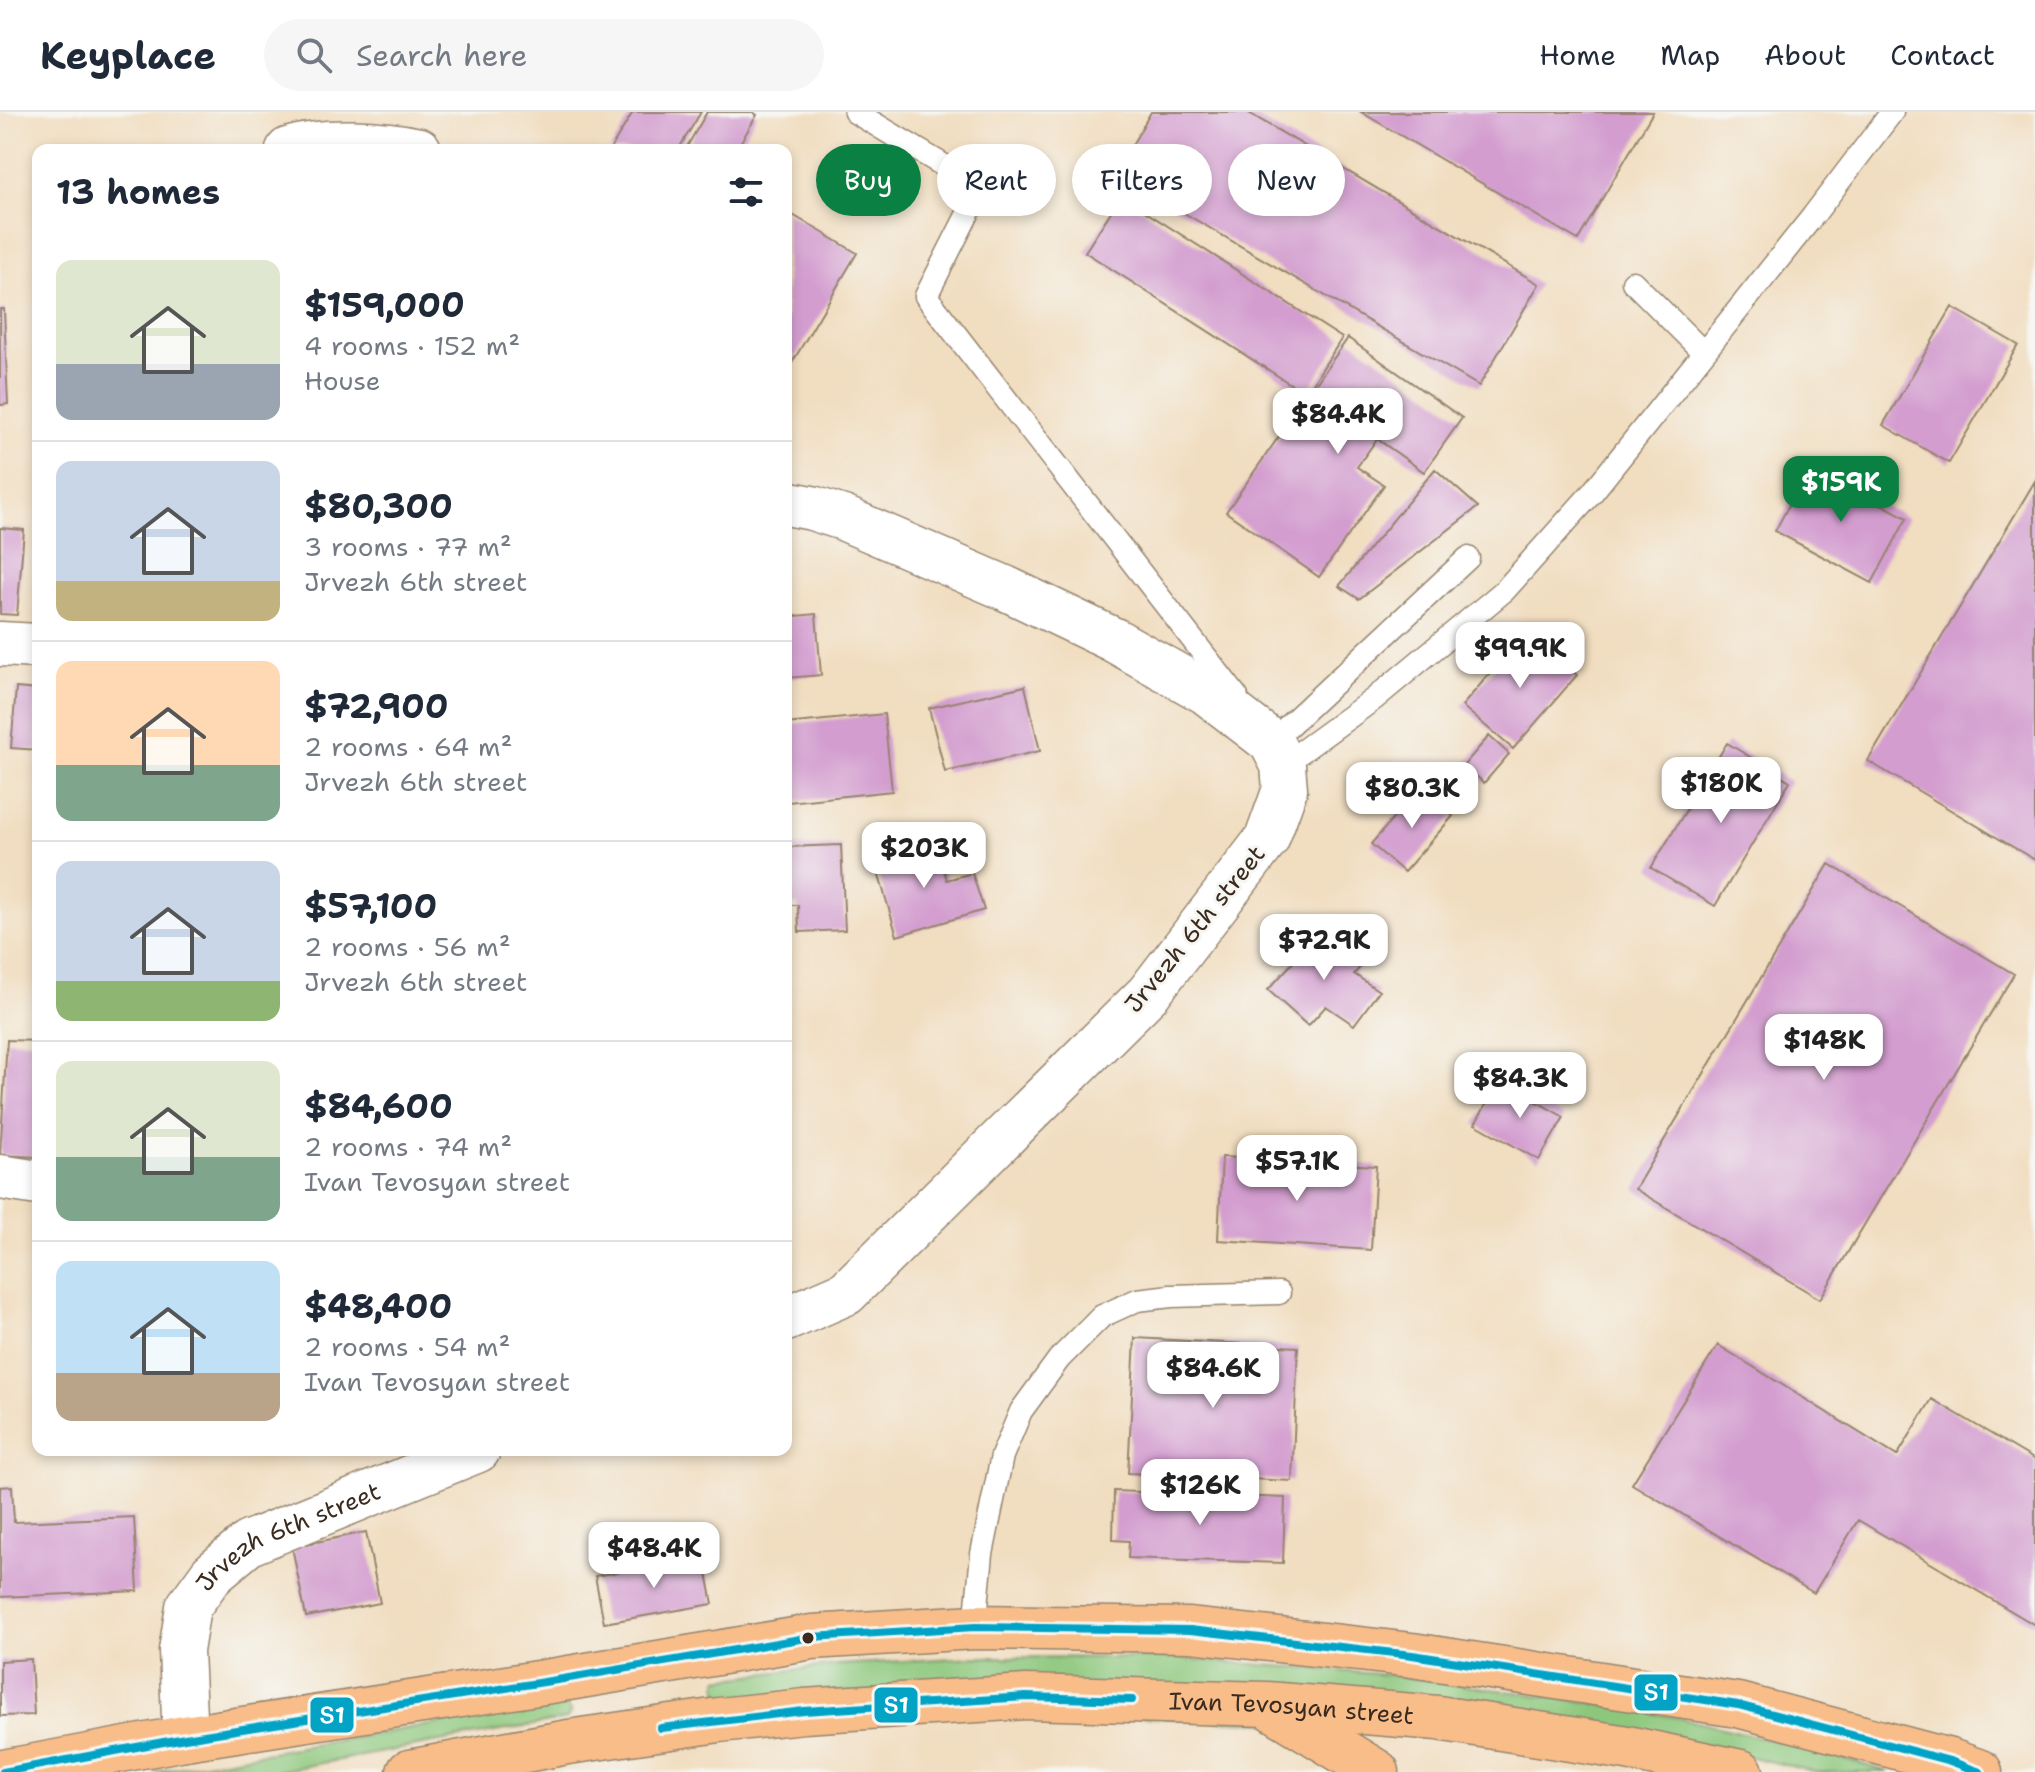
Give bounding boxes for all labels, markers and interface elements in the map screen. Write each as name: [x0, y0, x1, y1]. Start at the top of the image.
search box: [264, 19, 824, 91]
text: Keyplace: [40, 30, 216, 81]
icon: search: [292, 33, 336, 77]
text: Search here: [356, 35, 527, 76]
text: Home: [1539, 36, 1616, 74]
text: Map: [1660, 36, 1720, 74]
text: About: [1764, 36, 1846, 74]
text: Contact: [1890, 36, 1995, 74]
chip: Buy: [816, 144, 921, 216]
chip: Rent: [937, 144, 1056, 216]
chip: Filters: [1072, 144, 1212, 216]
chip: New: [1228, 144, 1345, 216]
text: 13 homes: [56, 169, 220, 215]
icon: filters: [724, 170, 768, 214]
text: $159,000: [304, 282, 465, 328]
icon: home: [120, 292, 216, 388]
text: 4 rooms · 152 m²: [304, 328, 520, 363]
text: House: [304, 363, 380, 398]
pin: $84.4K: [1273, 388, 1403, 456]
text: $84.4K: [1291, 396, 1385, 431]
pin: $159K: [1785, 456, 1897, 524]
text: $159K: [1801, 464, 1881, 499]
text: $80,300: [304, 483, 453, 529]
icon: home: [120, 493, 216, 589]
text: 3 rooms · 77 m²: [304, 529, 512, 564]
text: Jrvezh 6th street: [304, 564, 527, 599]
pin: $99.9K: [1455, 622, 1585, 690]
text: $99.9K: [1474, 630, 1566, 665]
text: $72,900: [304, 683, 449, 729]
icon: home: [120, 693, 216, 789]
text: 2 rooms · 64 m²: [304, 729, 512, 764]
pin: $180K: [1665, 757, 1777, 825]
pin: $80.3K: [1347, 762, 1477, 830]
text: Jrvezh 6th street: [304, 764, 527, 799]
text: $180K: [1680, 765, 1762, 800]
text: $80.3K: [1364, 770, 1460, 805]
pin: $203K: [868, 822, 980, 890]
text: $203K: [880, 830, 968, 865]
street label: Jrvezh 6th street: [1118, 839, 1272, 1019]
text: $57,100: [304, 883, 437, 929]
icon: home: [120, 893, 216, 989]
pin: $72.9K: [1259, 914, 1389, 982]
text: $72.9K: [1278, 922, 1370, 957]
text: 2 rooms · 56 m²: [304, 929, 511, 964]
text: Jrvezh 6th street: [304, 964, 527, 999]
pin: $148K: [1768, 1014, 1880, 1082]
text: $148K: [1783, 1022, 1865, 1057]
pin: $84.3K: [1455, 1052, 1585, 1120]
text: $84.3K: [1472, 1060, 1568, 1095]
text: $84,600: [304, 1083, 453, 1129]
icon: home: [120, 1093, 216, 1189]
text: 2 rooms · 74 m²: [304, 1129, 512, 1164]
pin: $57.1K: [1232, 1135, 1362, 1203]
text: $57.1K: [1255, 1143, 1339, 1178]
text: Ivan Tevosyan street: [304, 1164, 570, 1199]
text: $48,400: [304, 1283, 452, 1329]
icon: home: [120, 1293, 216, 1389]
text: 2 rooms · 54 m²: [304, 1329, 510, 1364]
pin: $84.6K: [1148, 1342, 1278, 1410]
text: $84.6K: [1165, 1350, 1261, 1385]
text: Ivan Tevosyan street: [304, 1364, 570, 1399]
pin: $126K: [1144, 1459, 1256, 1527]
text: $126K: [1159, 1467, 1241, 1502]
street label: Jrvezh 6th street: [189, 1475, 385, 1598]
pin: $48.4K: [589, 1522, 719, 1590]
text: $48.4K: [607, 1530, 701, 1565]
unlabelled marker: [800, 1630, 816, 1646]
line badge: Տ1: [1633, 1673, 1679, 1712]
text: Տ1: [1643, 1678, 1669, 1707]
street label: Ivan Tevosyan street: [1168, 1685, 1415, 1732]
line badge: Տ1: [873, 1686, 919, 1724]
text: Տ1: [883, 1691, 909, 1720]
line badge: Տ1: [309, 1696, 355, 1734]
text: Տ1: [319, 1701, 345, 1730]

